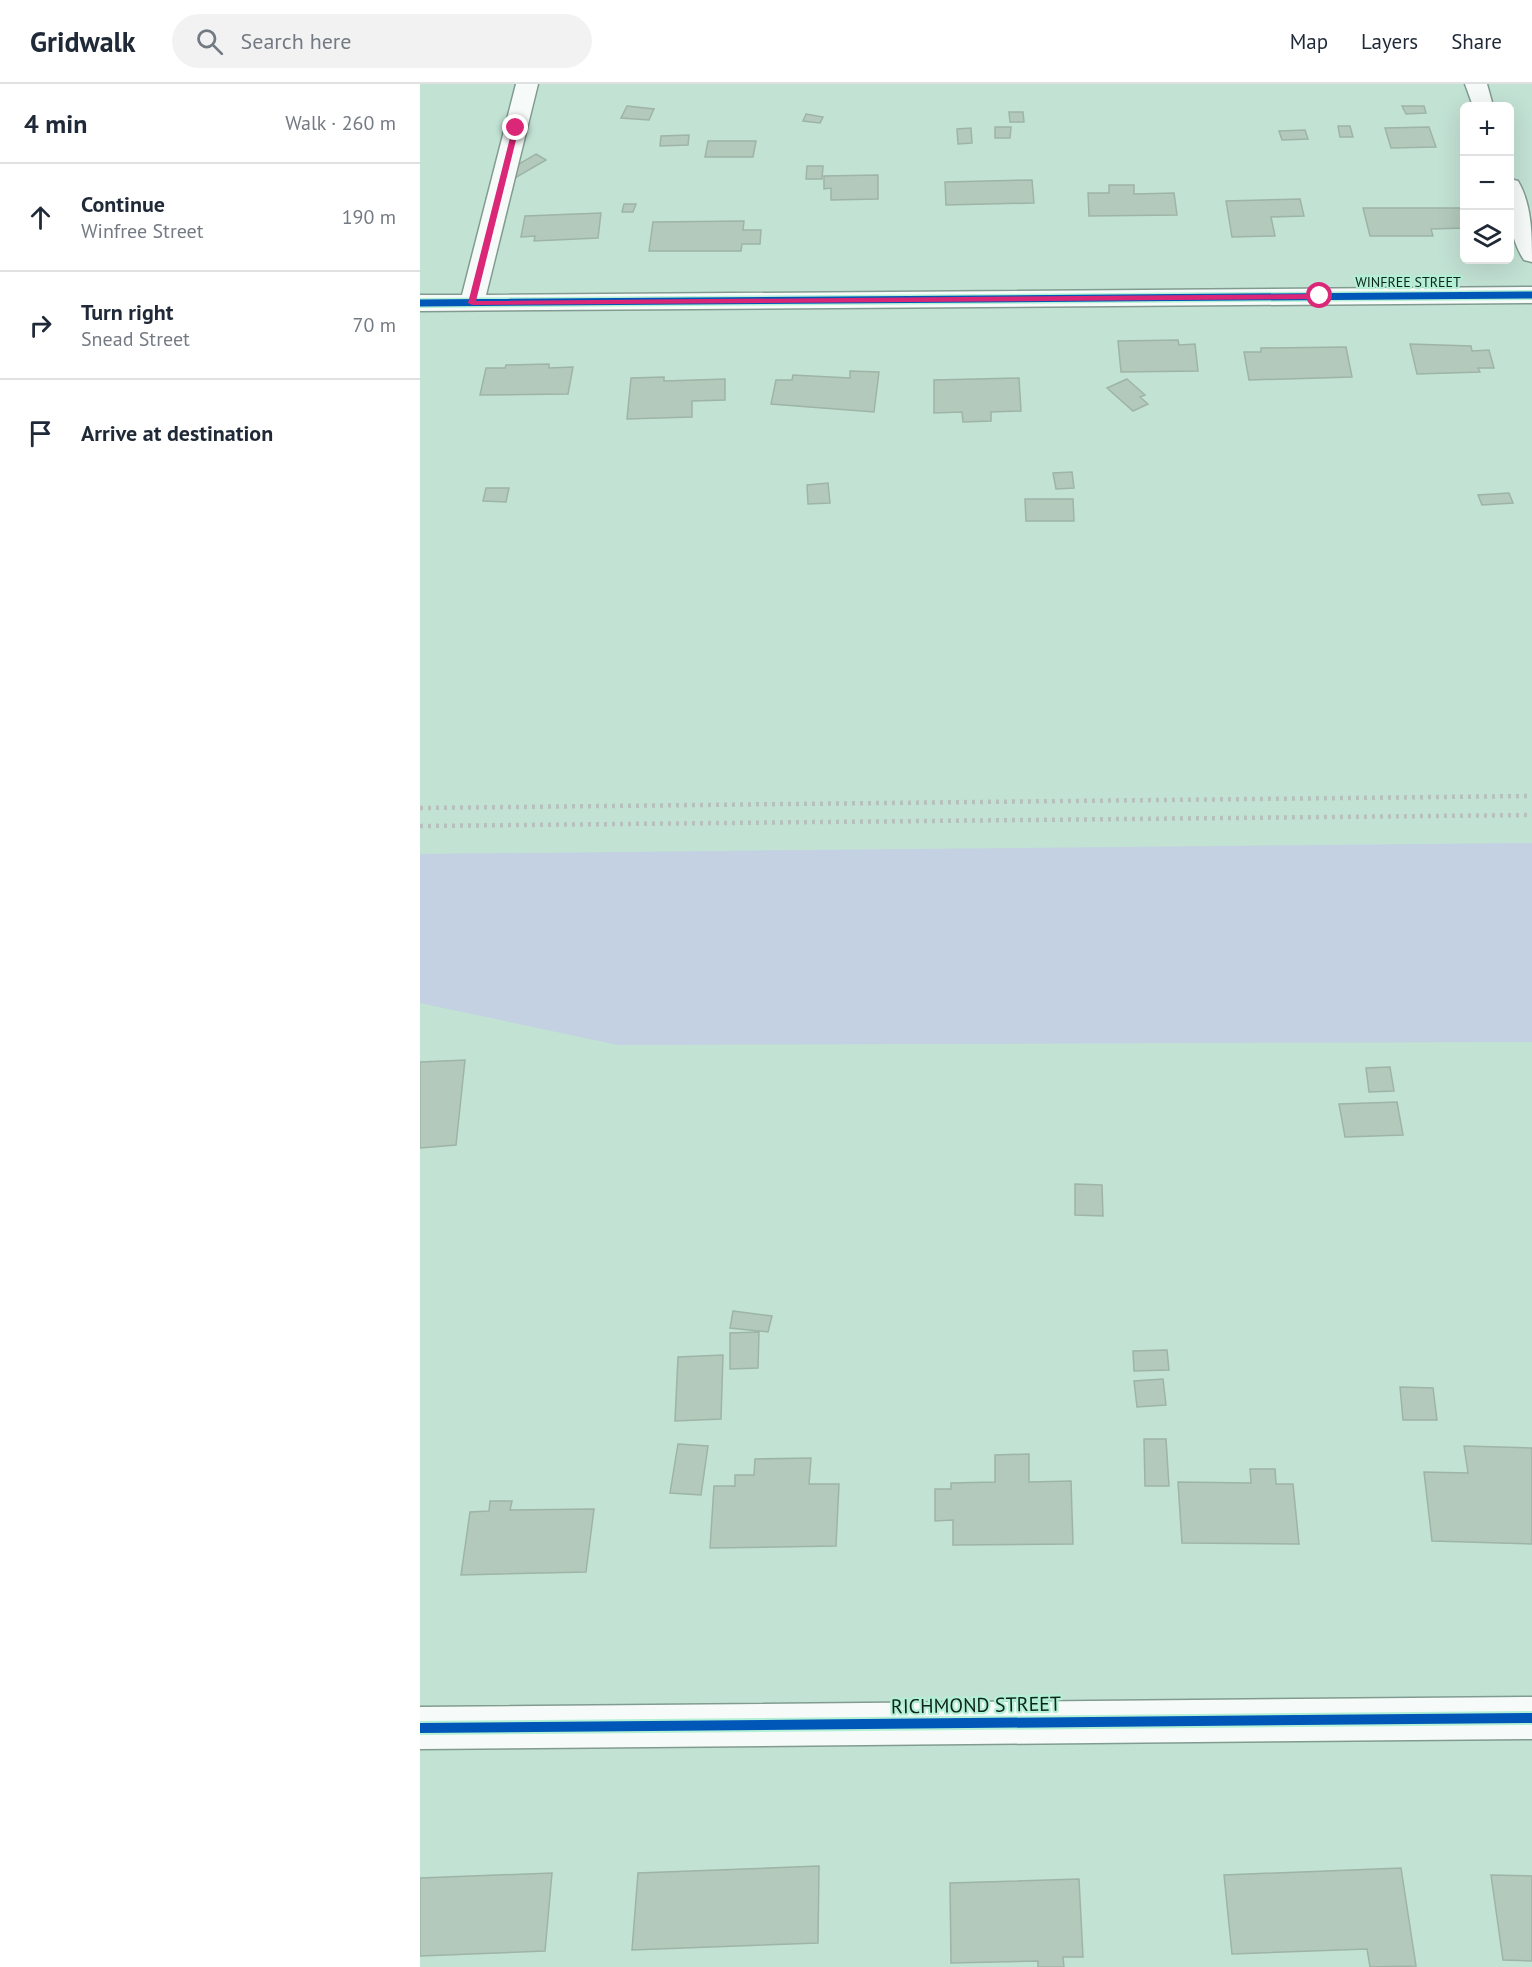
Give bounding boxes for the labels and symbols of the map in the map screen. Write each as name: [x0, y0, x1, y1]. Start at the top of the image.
route end: [502, 114, 528, 140]
street label: WINFREE STREET: [1355, 273, 1461, 291]
route start: [1306, 282, 1332, 308]
street label: RICHMOND STREET: [891, 1691, 1061, 1719]

